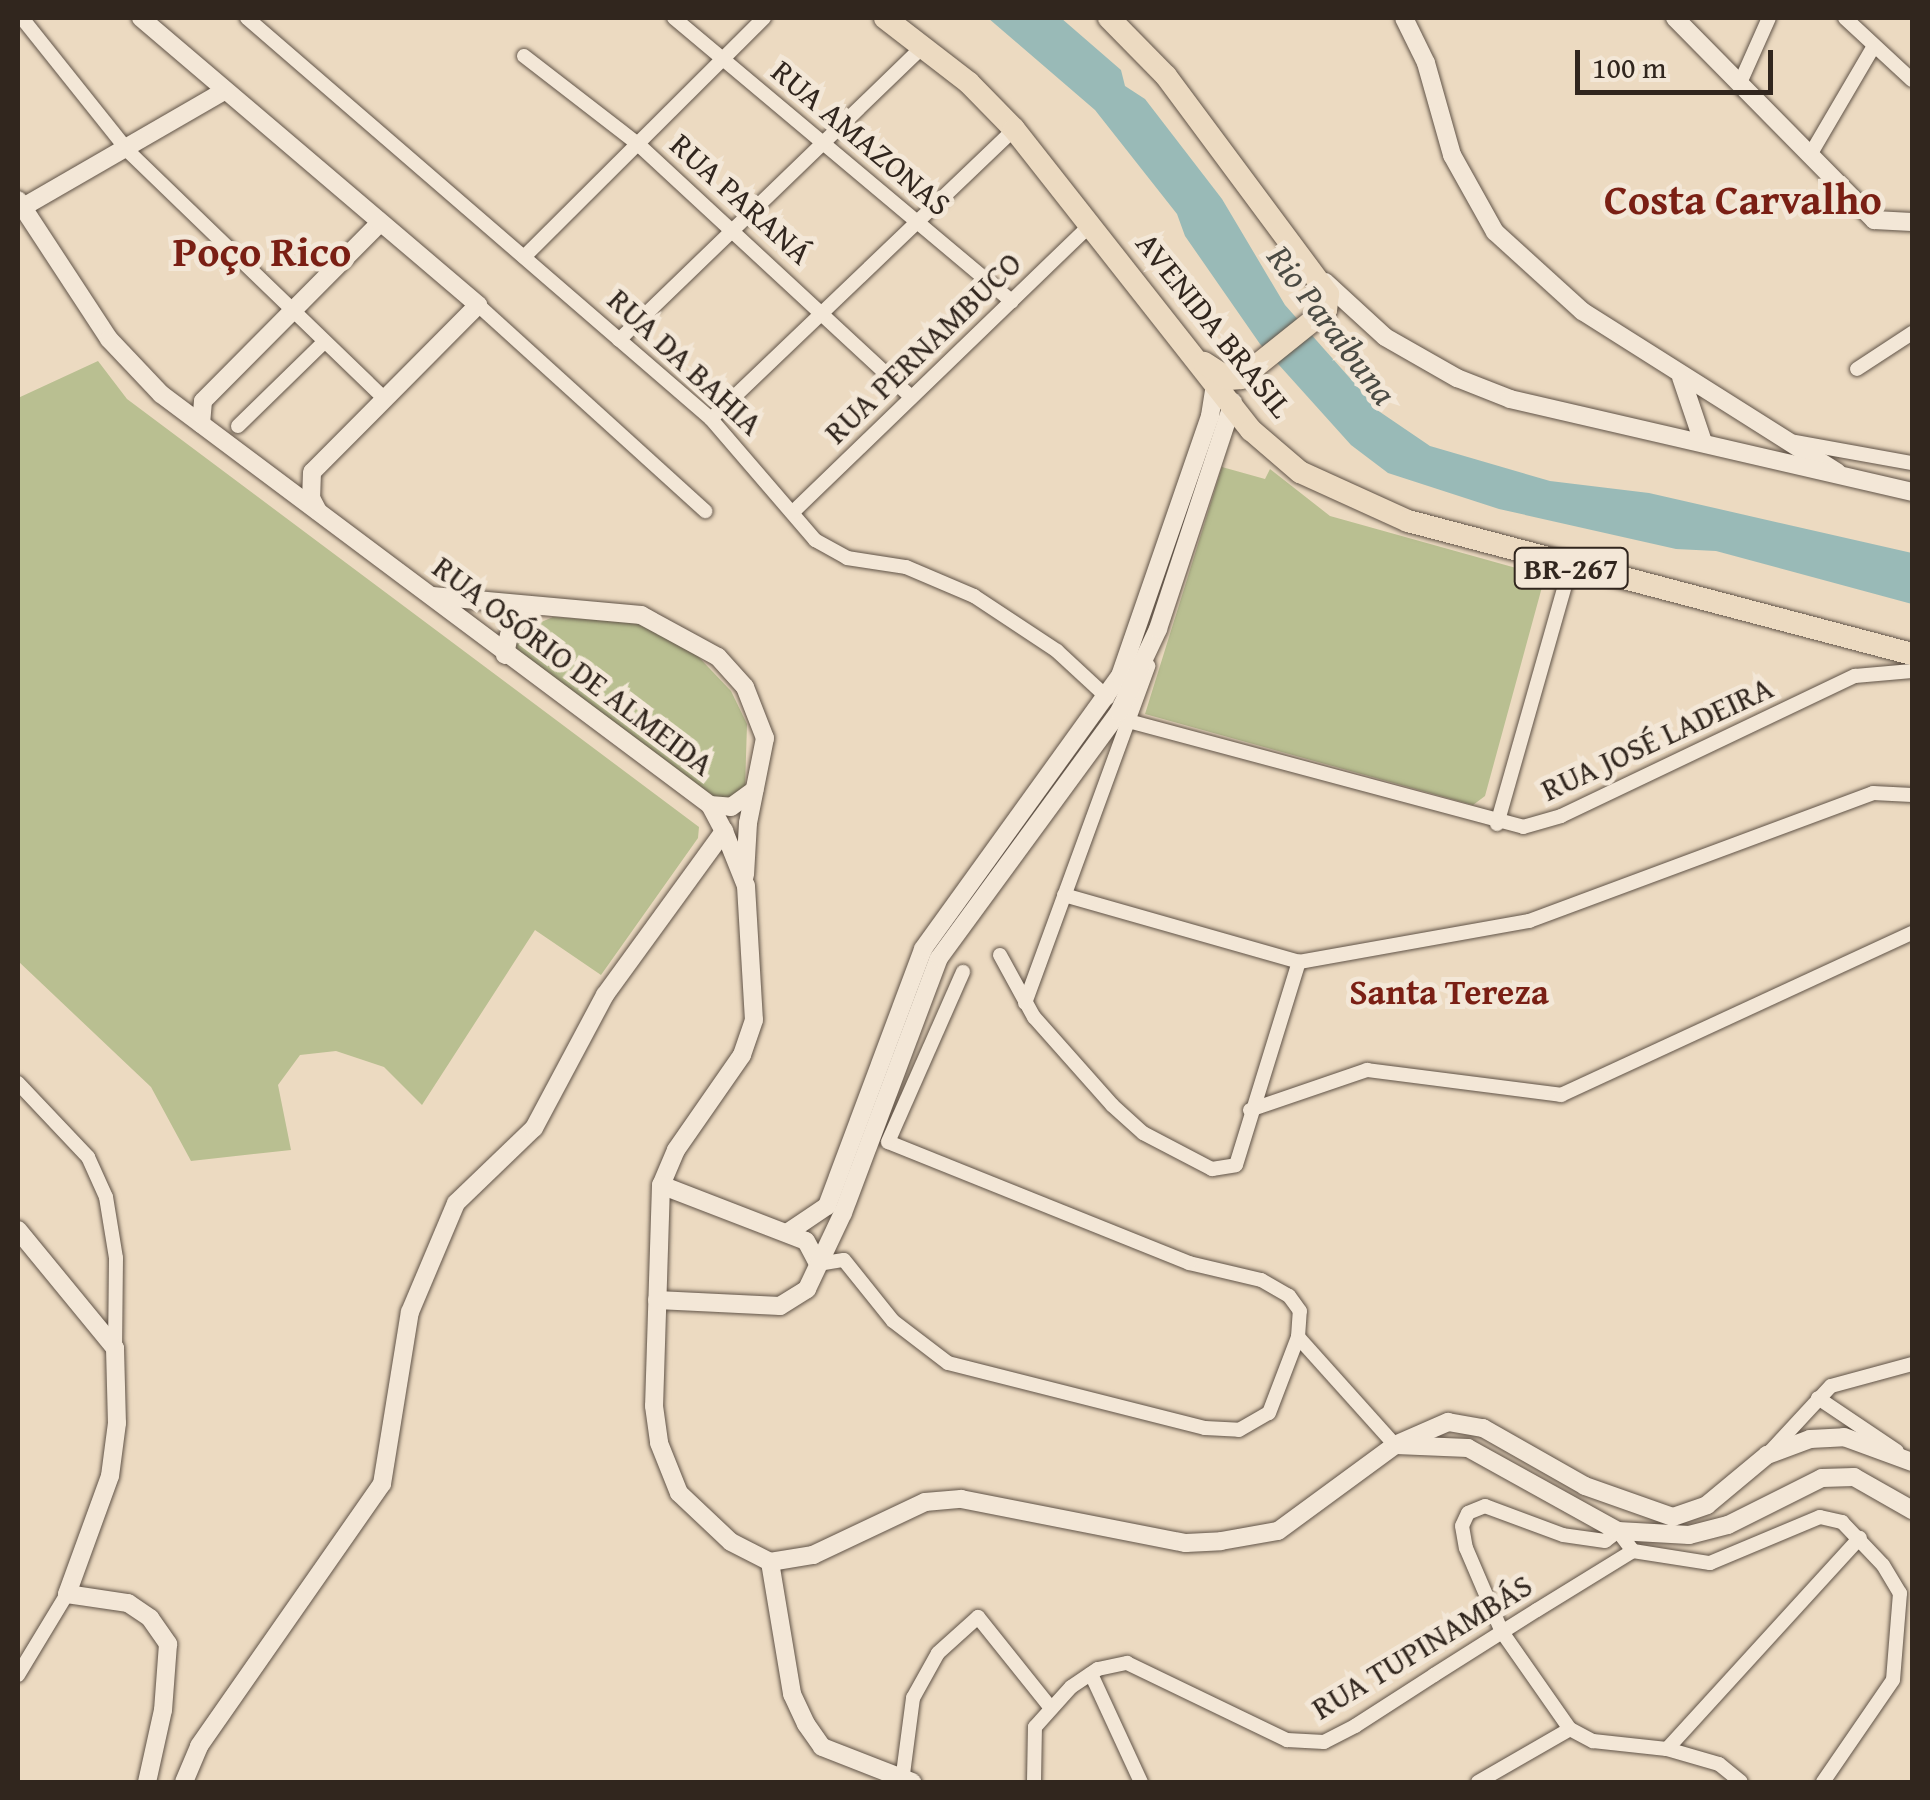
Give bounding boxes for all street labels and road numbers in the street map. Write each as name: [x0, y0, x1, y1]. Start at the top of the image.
street label: RUA AMAZONAS: [764, 52, 958, 224]
street label: RUA PARANÁ: [662, 125, 820, 273]
street label: AVENIDA BRASIL: [1128, 225, 1300, 425]
street label: RUA PERNAMBUCO: [817, 244, 1029, 452]
street label: RUA DA BAHIA: [600, 281, 770, 443]
road number: BR-267: [1514, 543, 1628, 593]
street label: RUA OSÓRIO DE ALMEIDA: [425, 548, 721, 784]
street label: RUA JOSÉ LADEIRA: [1535, 669, 1779, 809]
street label: RUA TUPINAMBÁS: [1305, 1566, 1539, 1728]

